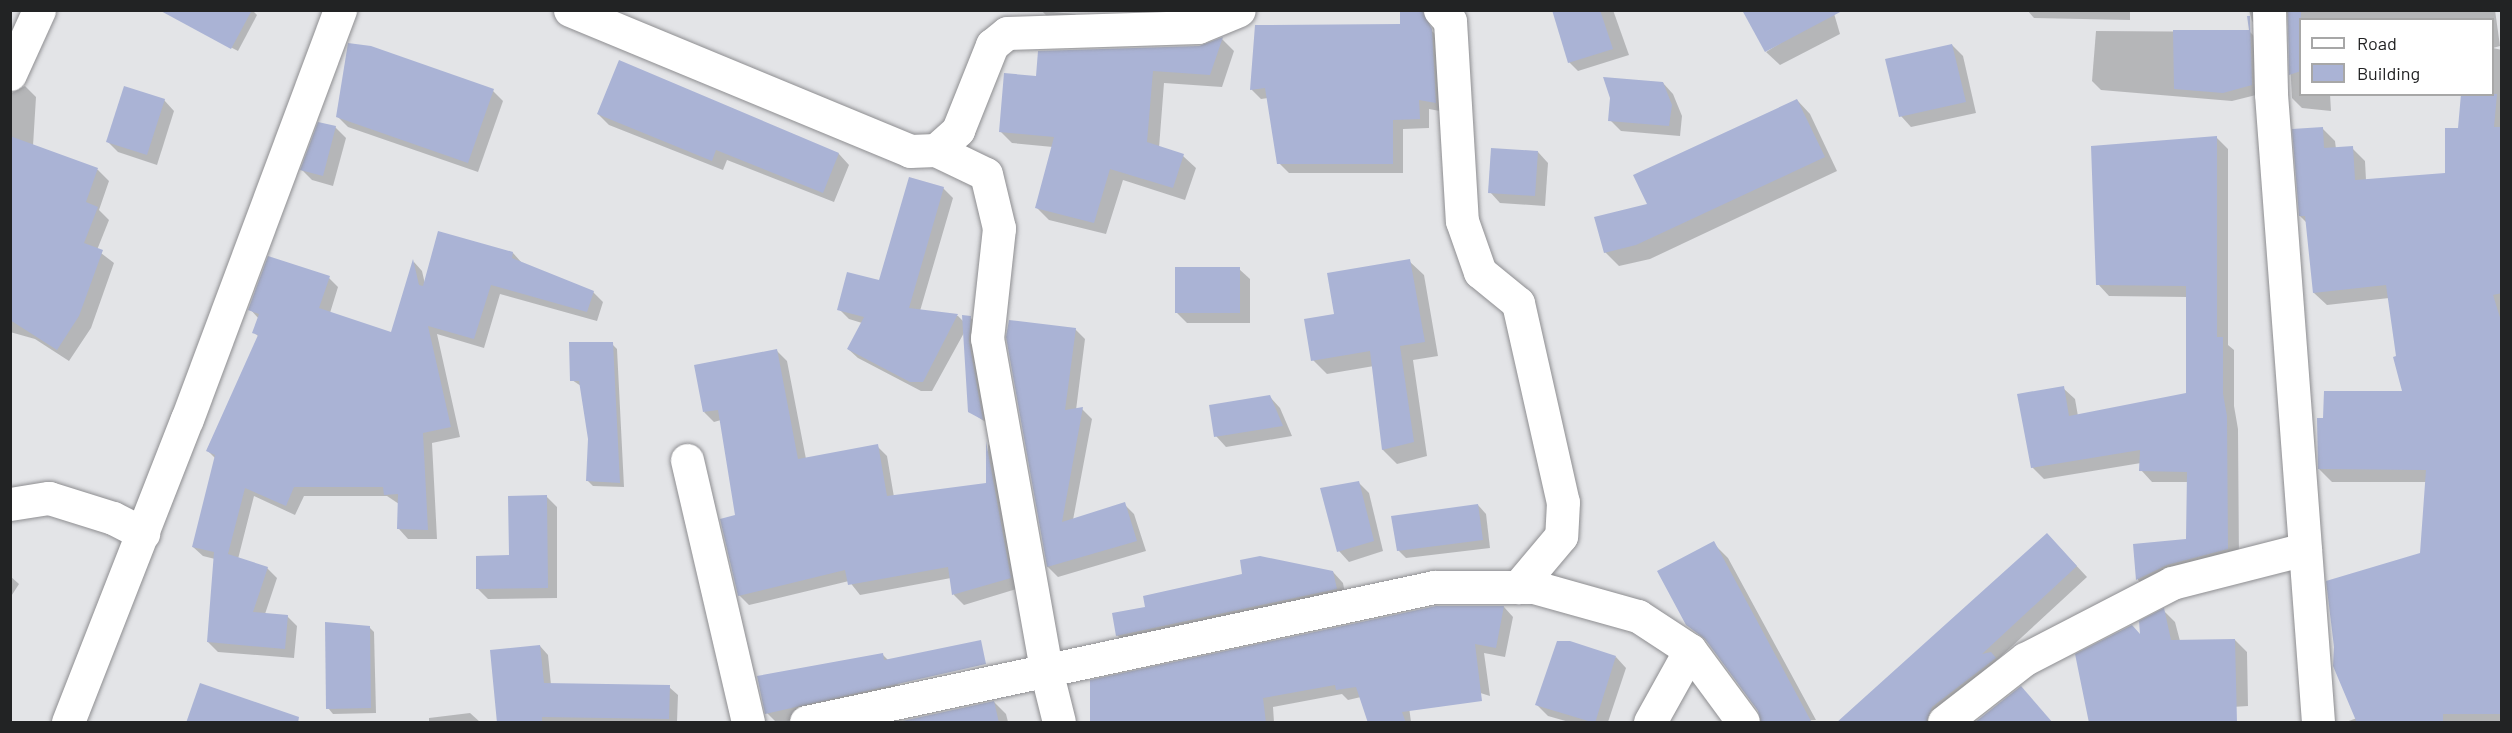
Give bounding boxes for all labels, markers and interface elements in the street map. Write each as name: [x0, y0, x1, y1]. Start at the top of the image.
legend: [2299, 18, 2494, 96]
text: Road: [2357, 32, 2397, 54]
text: Building: [2357, 62, 2420, 84]

